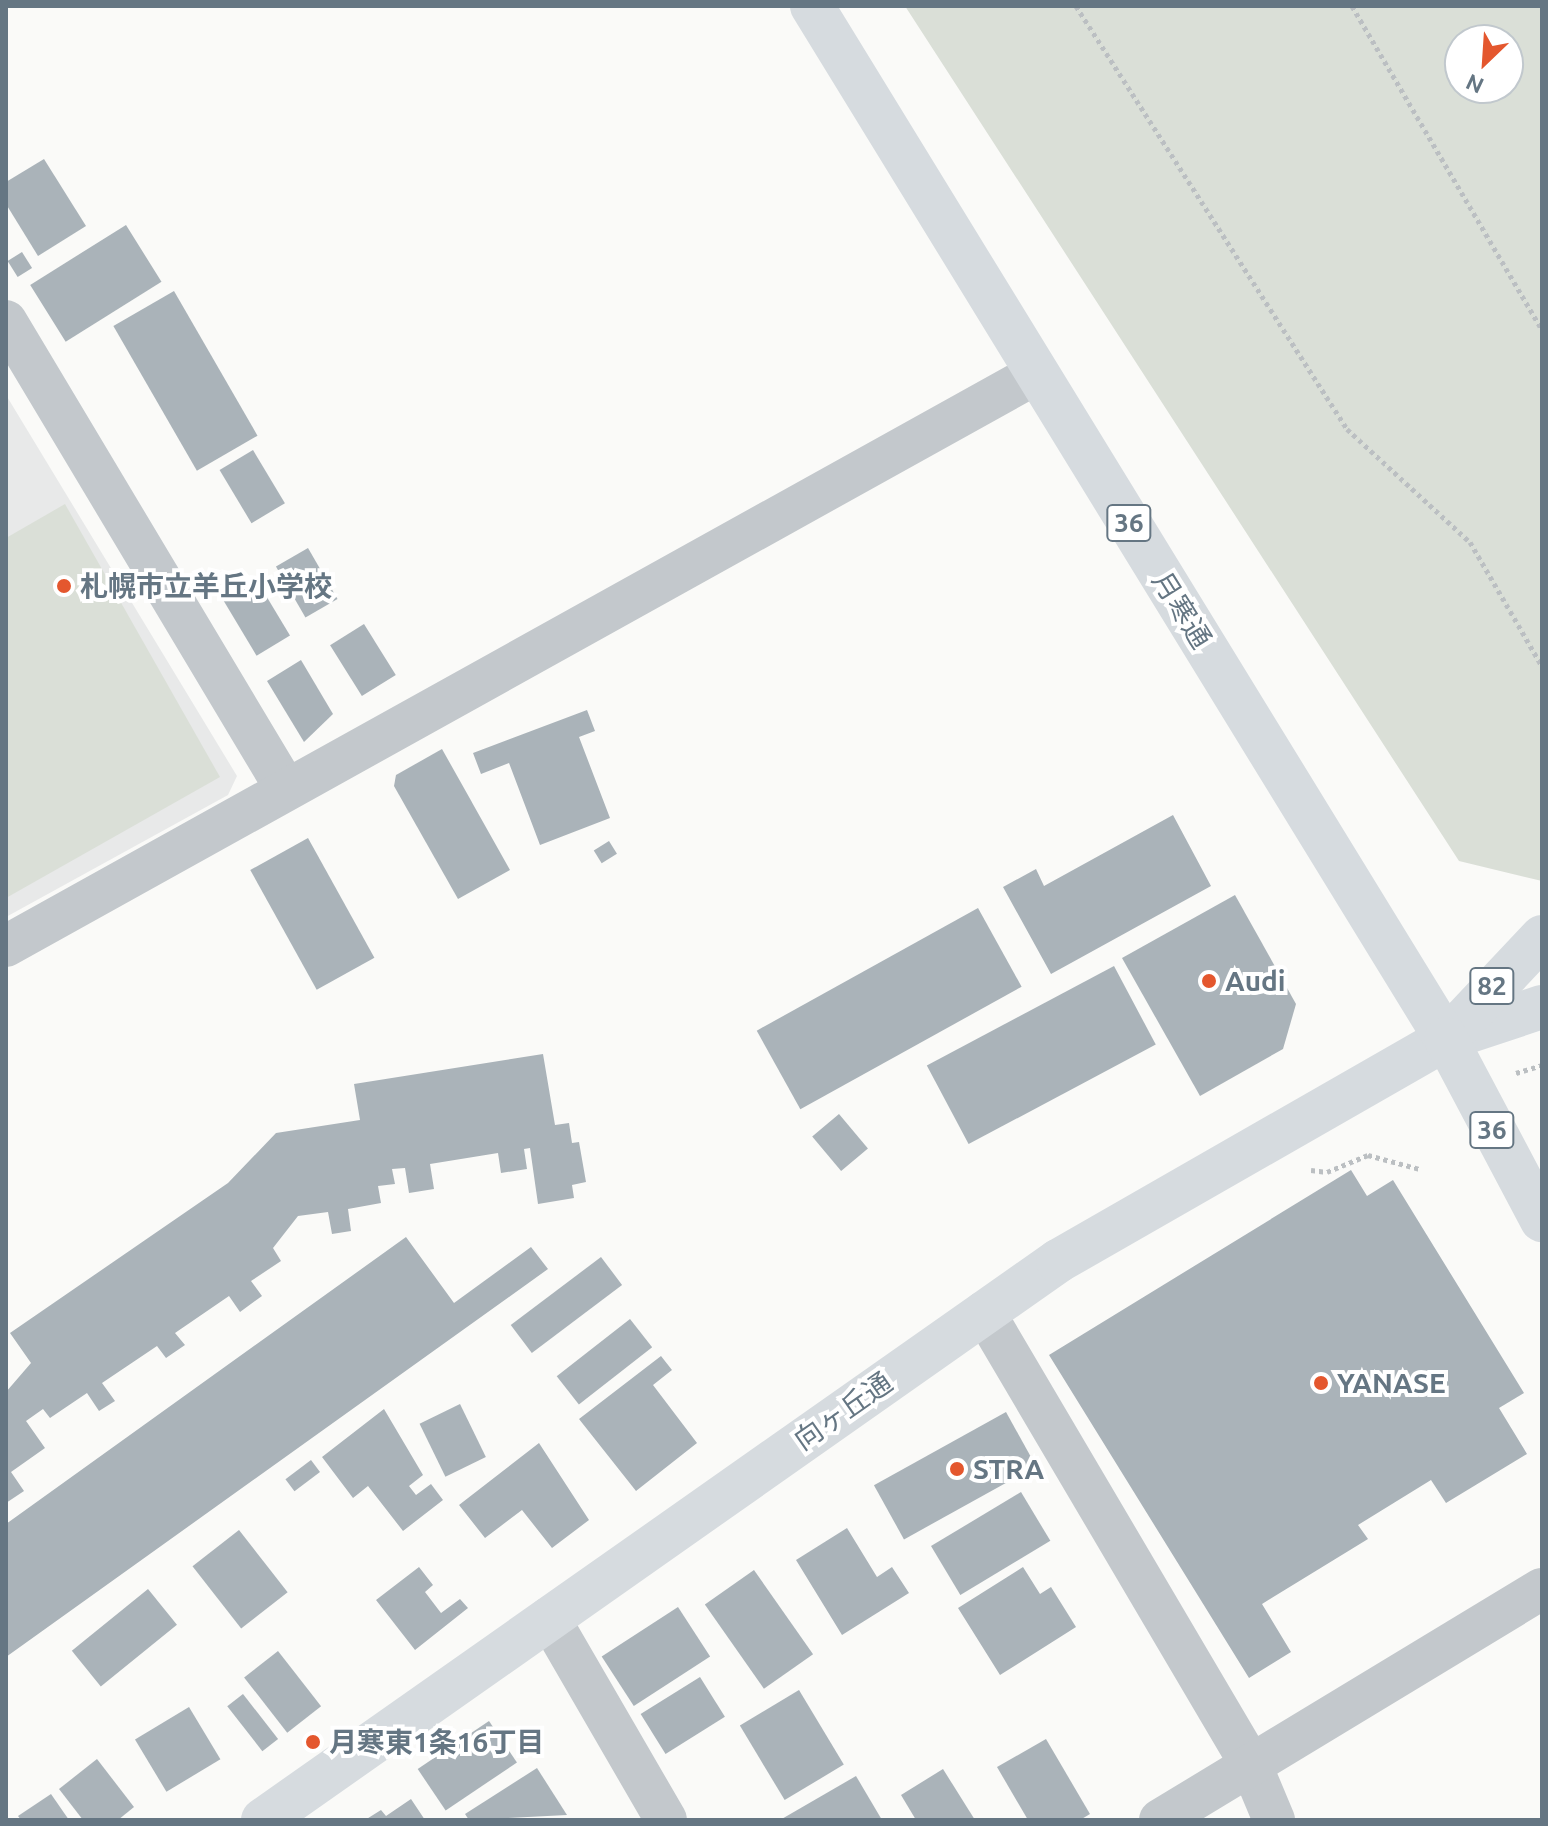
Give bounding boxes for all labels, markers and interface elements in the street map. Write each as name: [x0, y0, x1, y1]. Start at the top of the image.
north arrow: [1444, 24, 1524, 104]
text: N: [1462, 70, 1487, 99]
road number: 36: [1105, 501, 1153, 545]
street label: 月寒通: [1145, 565, 1219, 655]
place label: 札幌市立羊丘小学校: [80, 569, 332, 603]
marker: 札幌市立羊丘小学校: [55, 577, 73, 595]
place label: Audi: [1225, 964, 1286, 998]
road number: 82: [1468, 964, 1516, 1008]
marker: Audi: [1200, 972, 1218, 990]
road number: 36: [1468, 1108, 1516, 1152]
street label: 向ヶ丘通: [787, 1365, 899, 1457]
place label: YANASE: [1337, 1366, 1446, 1400]
marker: YANASE: [1312, 1374, 1330, 1392]
place label: STRA: [973, 1452, 1044, 1486]
marker: STRA: [948, 1460, 966, 1478]
place label: 月寒東1条16丁目: [329, 1725, 544, 1759]
marker: 月寒東1条16丁目: [304, 1733, 322, 1751]

